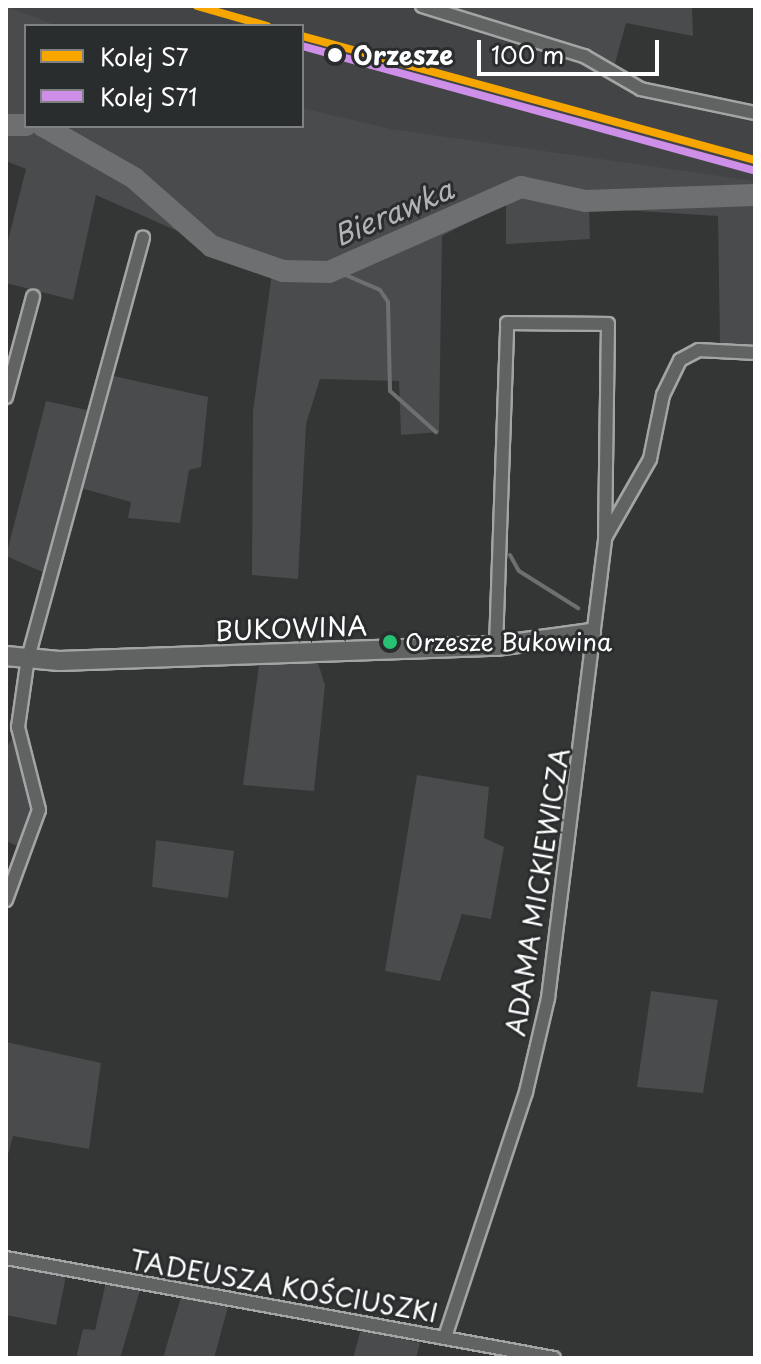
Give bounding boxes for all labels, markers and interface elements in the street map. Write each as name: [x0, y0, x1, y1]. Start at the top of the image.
legend: [24, 24, 304, 128]
scale bar: [481, 24, 663, 74]
text: 100 m: [491, 36, 564, 72]
text: Kolej S7: [100, 38, 189, 74]
place label: Orzesze: [353, 39, 453, 71]
marker: Orzesze: [324, 44, 346, 66]
text: Kolej S71: [100, 78, 197, 114]
water label: Bierawka: [328, 172, 458, 252]
street label: BUKOWINA: [214, 610, 368, 646]
place label: Orzesze Bukowina: [405, 628, 611, 656]
marker: Orzesze Bukowina: [382, 634, 398, 650]
street label: ADAMA MICKIEWICZA: [499, 745, 575, 1039]
street label: TADEUSZA KOŚCIUSZKI: [126, 1243, 442, 1329]

